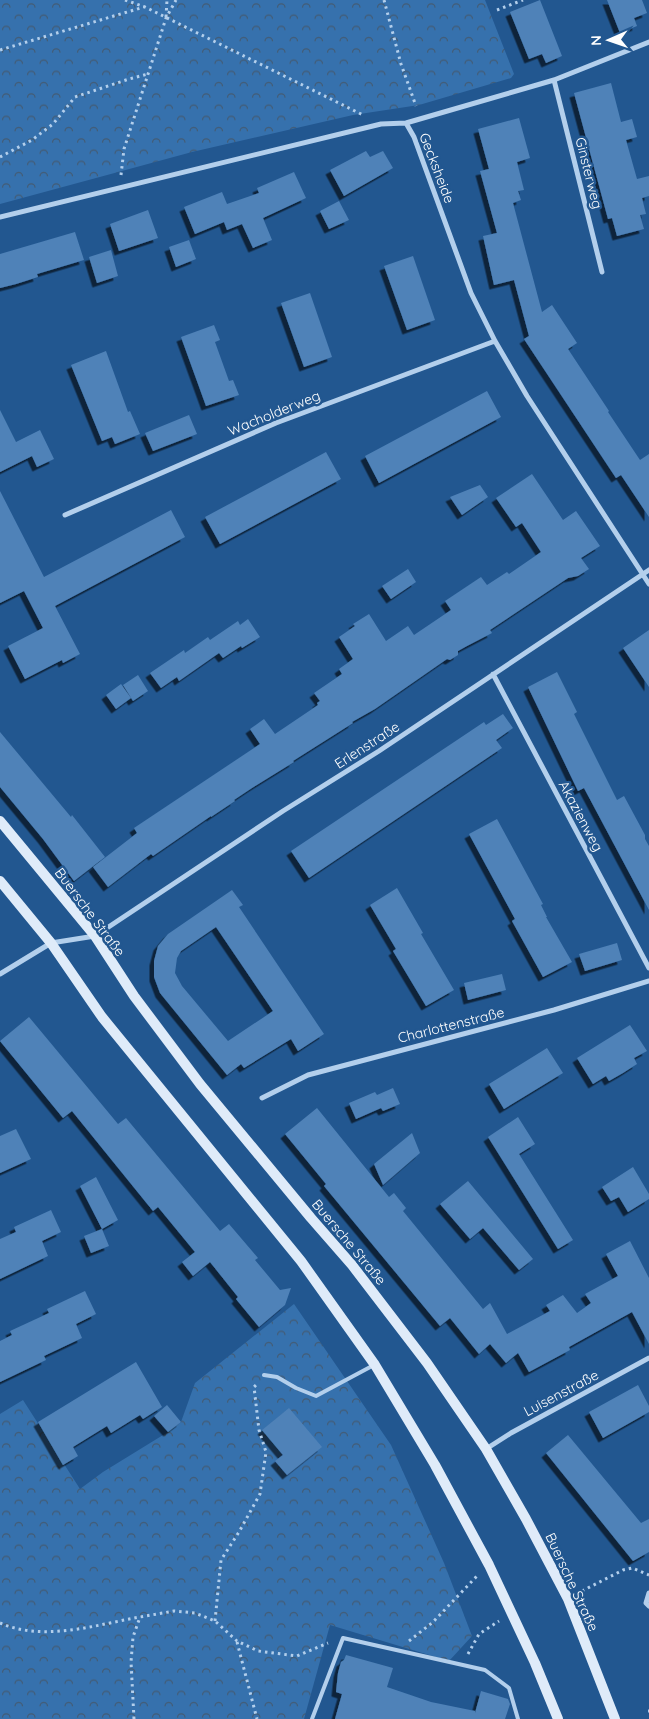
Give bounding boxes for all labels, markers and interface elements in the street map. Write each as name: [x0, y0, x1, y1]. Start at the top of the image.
north arrow: [584, 15, 634, 65]
text: N: [587, 35, 605, 46]
street label: Gecksheide: [415, 130, 459, 206]
street label: Ginsterweg: [571, 135, 607, 211]
street label: Wacholderweg: [225, 386, 323, 440]
street label: Erlenstraße: [331, 717, 403, 773]
street label: Akazienweg: [555, 777, 607, 855]
street label: Buersche Straße: [51, 864, 129, 960]
street label: Charlottenstraße: [396, 1003, 506, 1047]
street label: Buersche Straße: [308, 1195, 390, 1289]
street label: Luisenstraße: [520, 1366, 602, 1420]
street label: Buersche Straße: [541, 1530, 603, 1634]

